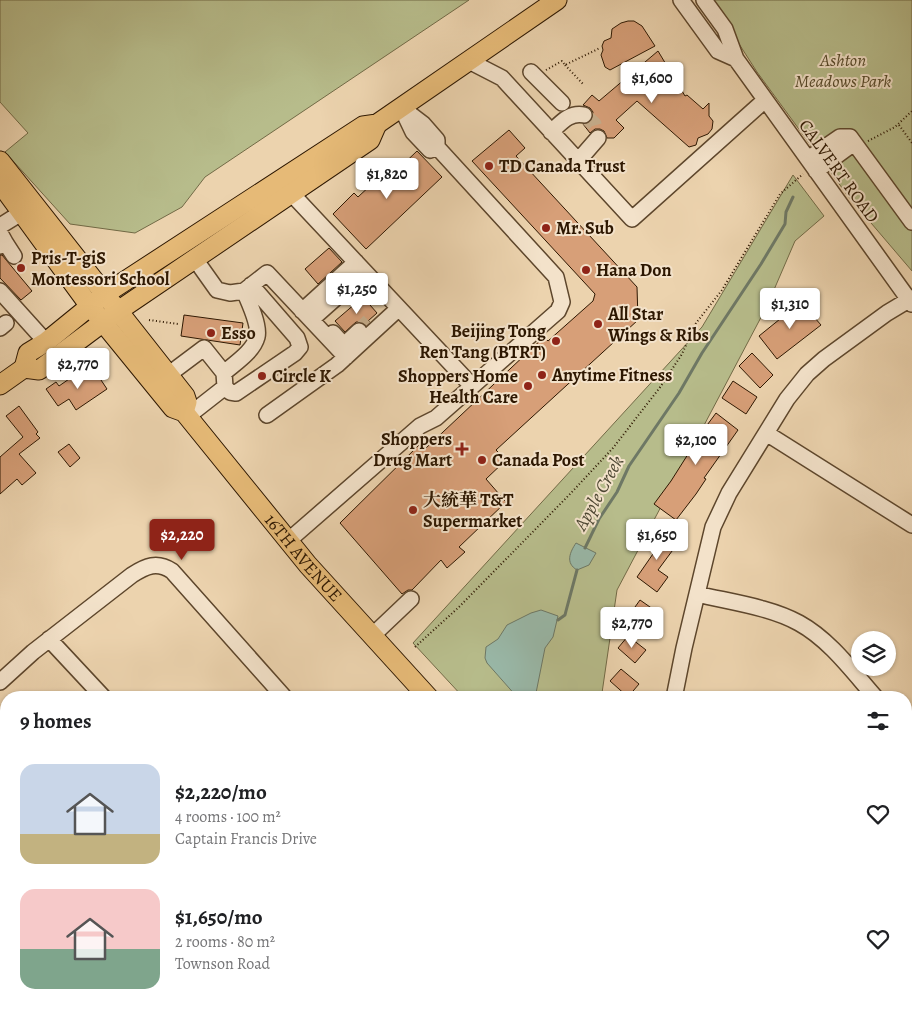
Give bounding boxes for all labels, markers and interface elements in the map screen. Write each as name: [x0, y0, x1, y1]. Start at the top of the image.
park label: Ashton Meadows Park: [795, 48, 891, 93]
pin: $1,600: [611, 62, 693, 104]
text: $1,600: [631, 67, 673, 89]
street label: CALVERT ROAD: [793, 114, 885, 228]
place label: TD Canada Trust: [499, 154, 625, 178]
pin: $1,820: [346, 158, 428, 200]
marker: TD Canada Trust: [483, 160, 495, 172]
text: $1,820: [367, 163, 407, 185]
place label: Mr. Sub: [556, 216, 614, 240]
marker: Mr. Sub: [540, 222, 552, 234]
place label: Pris-T-giS Montessori School: [31, 246, 170, 291]
place label: Hana Don: [596, 258, 672, 282]
marker: Pris-T-giS Montessori School: [15, 262, 27, 274]
marker: Hana Don: [580, 264, 592, 276]
pin: $1,250: [316, 272, 398, 315]
text: $1,250: [337, 278, 377, 300]
pin: $1,310: [749, 288, 831, 330]
text: $1,310: [771, 293, 809, 315]
place label: All Star Wings & Ribs: [607, 302, 709, 347]
marker: All Star Wings & Ribs: [592, 318, 604, 330]
place label: Beijing Tong Ren Tang (BTRT): [419, 319, 547, 364]
place label: Esso: [221, 321, 256, 345]
marker: Esso: [205, 327, 217, 339]
marker: Beijing Tong Ren Tang (BTRT): [550, 335, 562, 347]
pin: $2,770: [37, 348, 119, 390]
text: $2,770: [57, 353, 99, 375]
place label: Anytime Fitness: [551, 363, 672, 387]
place label: Circle K: [272, 364, 331, 388]
place label: Shoppers Home Health Care: [398, 364, 518, 409]
marker: Anytime Fitness: [536, 369, 548, 381]
marker: Circle K: [256, 370, 268, 382]
marker: Shoppers Home Health Care: [522, 380, 534, 392]
pin: $2,100: [655, 424, 737, 466]
place label: Shoppers Drug Mart: [373, 427, 452, 472]
text: $2,100: [675, 429, 717, 451]
marker: Shoppers Drug Mart: [456, 443, 468, 455]
place label: Canada Post: [492, 448, 584, 472]
water label: Apple Creek: [567, 451, 630, 536]
marker: Canada Post: [476, 454, 488, 466]
place label: 大統華 T&T Supermarket: [423, 488, 522, 533]
marker: 大統華 T&T Supermarket: [407, 504, 419, 516]
street label: 16TH AVENUE: [259, 509, 348, 607]
pin: $2,220: [141, 518, 223, 561]
pin: $1,650: [616, 518, 698, 561]
text: $2,220: [161, 524, 204, 546]
text: $1,650: [637, 524, 677, 546]
pin: $2,770: [591, 606, 673, 649]
text: $2,770: [611, 612, 653, 634]
map controls: [851, 631, 896, 676]
button: layers: [851, 631, 896, 676]
text: 9 homes: [20, 707, 91, 735]
icon: filters: [864, 707, 892, 735]
text: $2,220/mo: [175, 778, 267, 806]
icon: home: [60, 784, 120, 844]
icon: heart: [864, 800, 892, 828]
text: 4 rooms · 100 m²: [175, 806, 281, 828]
text: Captain Francis Drive: [175, 828, 317, 850]
text: $1,650/mo: [175, 903, 263, 931]
icon: home: [60, 909, 120, 969]
icon: heart: [864, 925, 892, 953]
text: 2 rooms · 80 m²: [175, 931, 275, 953]
text: Townson Road: [175, 953, 270, 975]

